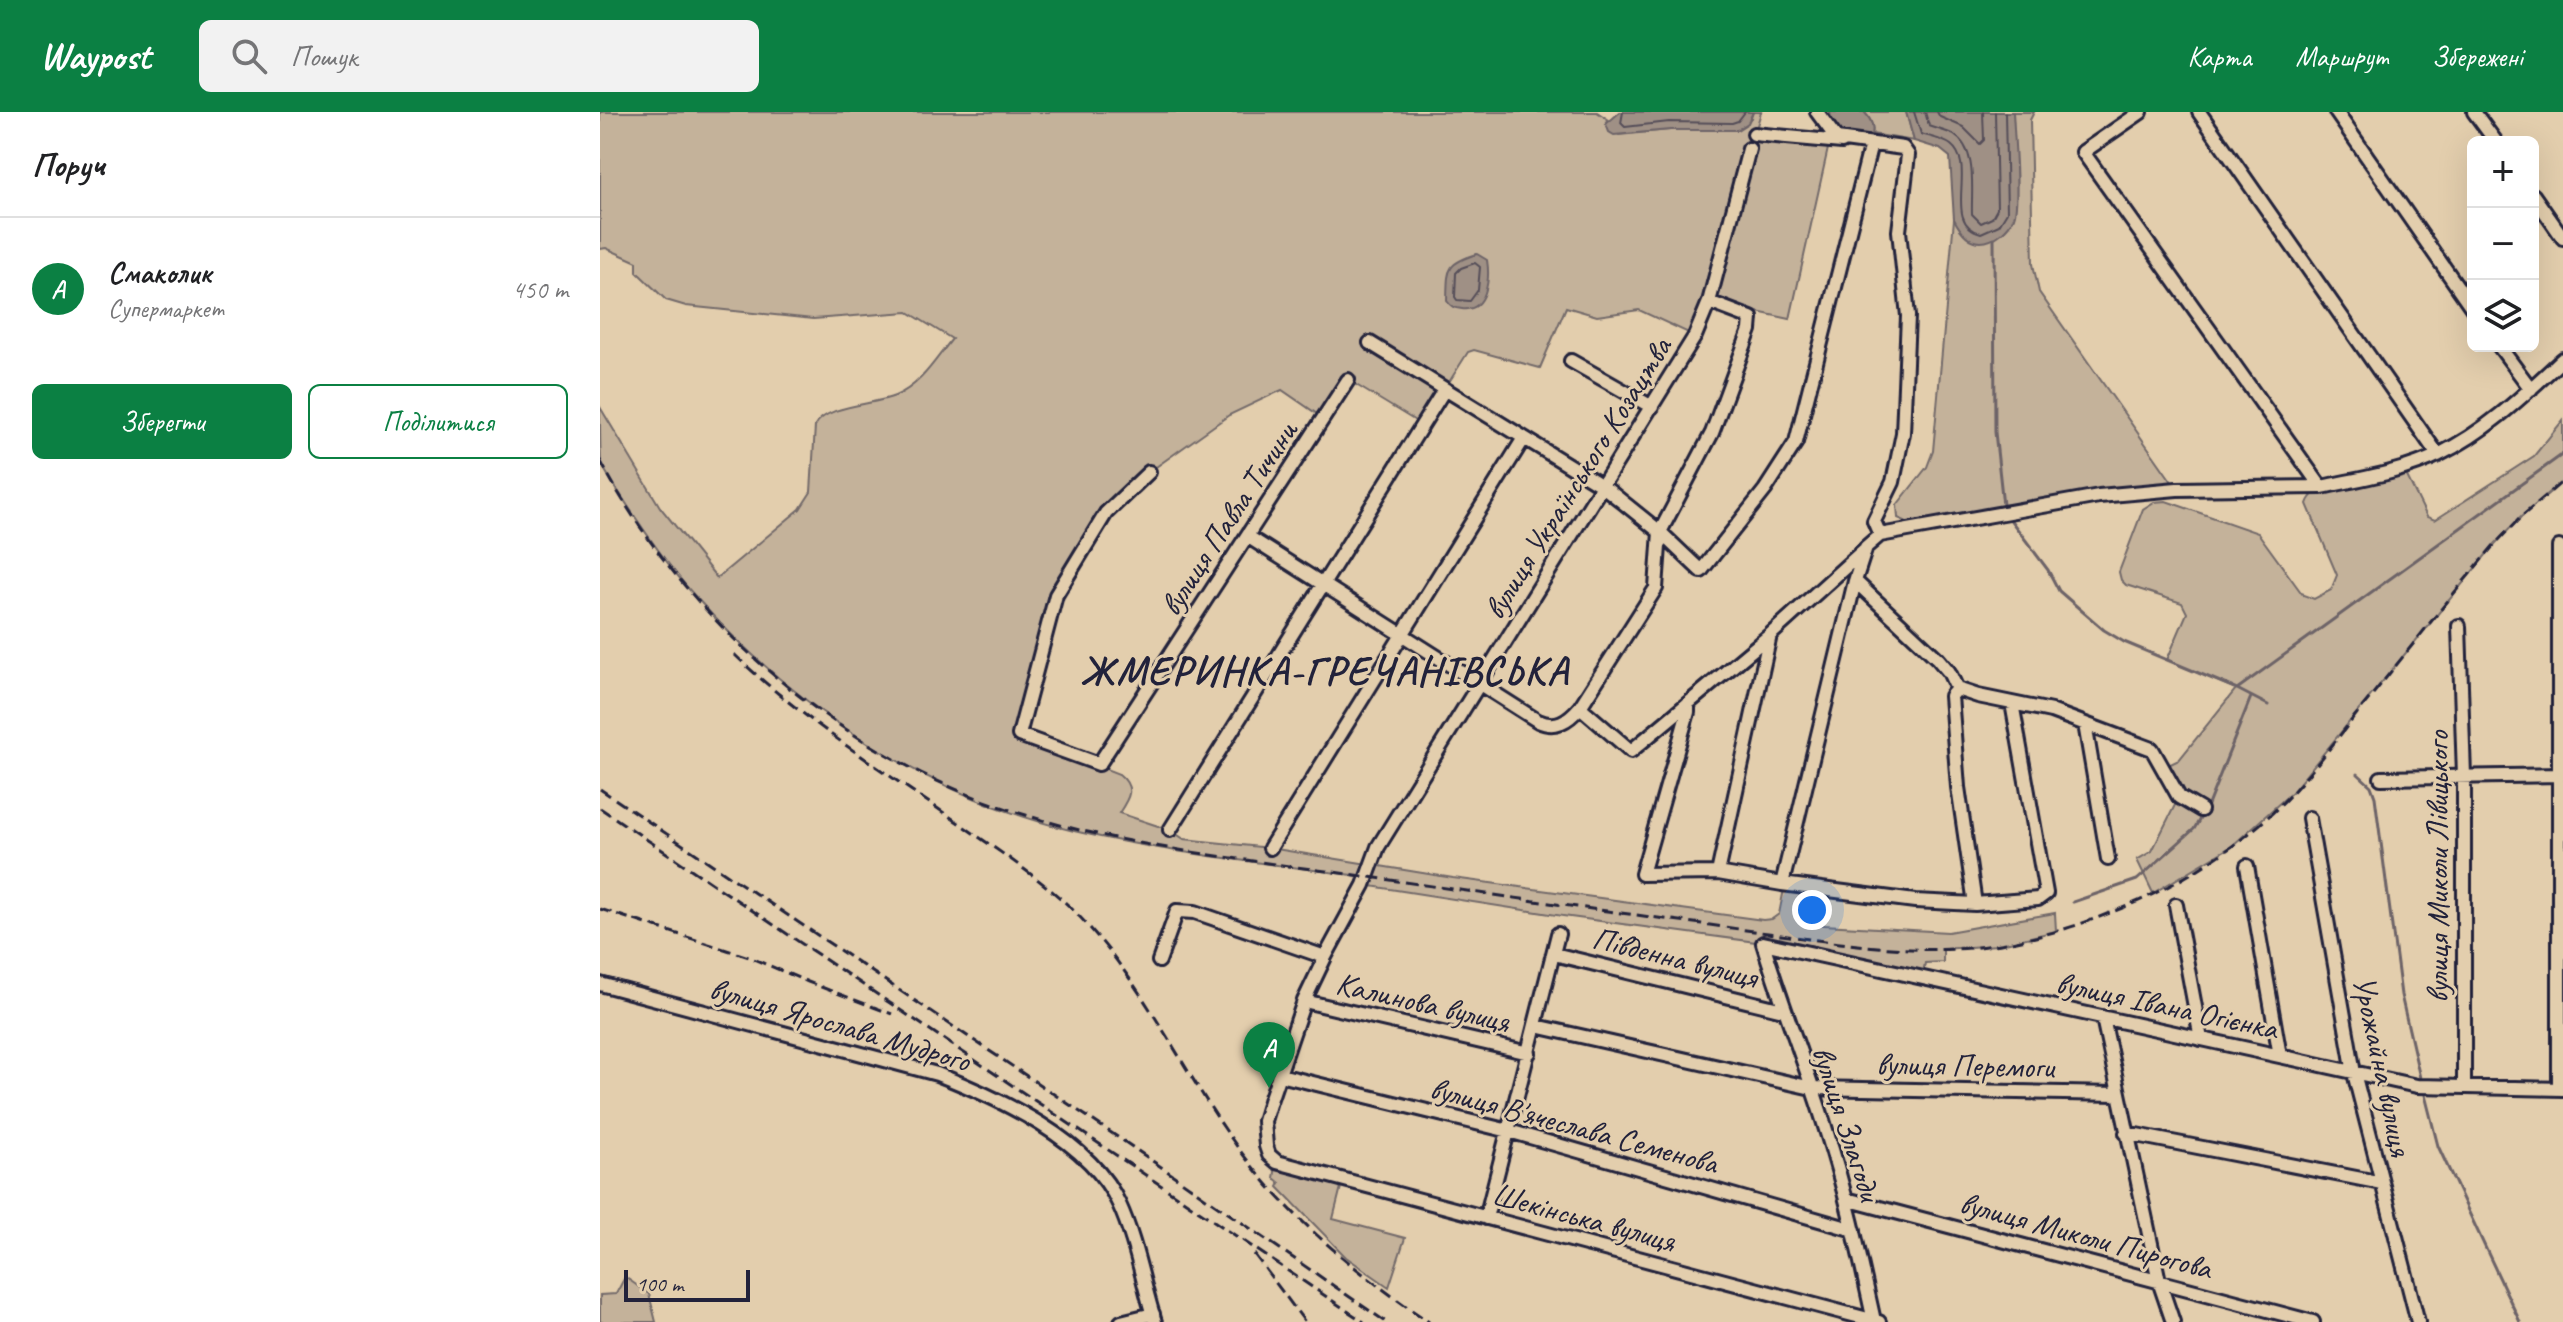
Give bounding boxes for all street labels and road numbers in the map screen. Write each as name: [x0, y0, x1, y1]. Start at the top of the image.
street label: вулиця Українського Козацтва: [1474, 328, 1682, 627]
street label: вулиця Павла Тичини: [1150, 412, 1308, 623]
street label: вулиця Миколи Лівицького: [2417, 729, 2458, 1003]
street label: Південна вулиця: [1588, 917, 1763, 998]
street label: вулиця Івана Огієнка: [2053, 962, 2283, 1049]
street label: Калинова вулиця: [1332, 963, 1515, 1043]
street label: вулиця Ярослава Мудрого: [705, 968, 976, 1082]
street label: Урожайна вулиця: [2343, 972, 2422, 1161]
street label: вулиця Злагоди: [1802, 1041, 1892, 1208]
street label: вулиця Перемоги: [1876, 1043, 2056, 1088]
street label: вулиця В'ячеслава Семенова: [1426, 1067, 1724, 1184]
street label: Шекінська вулиця: [1488, 1173, 1681, 1262]
street label: вулиця Миколи Пирогова: [1955, 1182, 2218, 1289]

